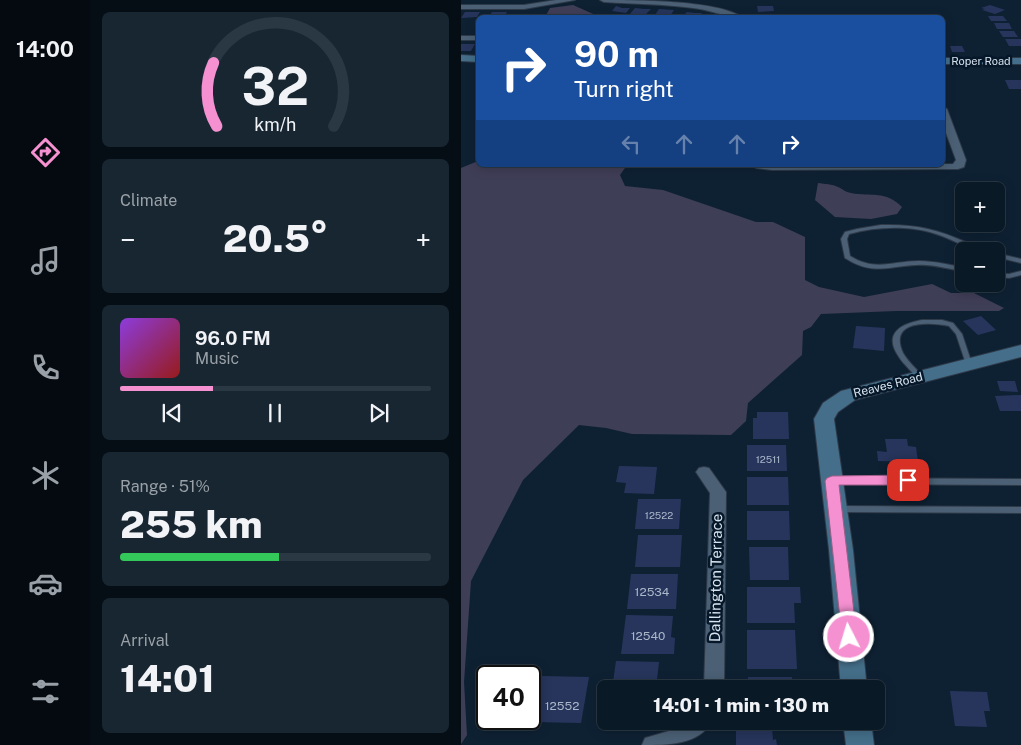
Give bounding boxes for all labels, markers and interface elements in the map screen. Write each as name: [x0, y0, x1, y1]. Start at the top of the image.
text: 90 m: [574, 34, 659, 75]
icon: right: [491, 35, 556, 100]
text: 14:00: [16, 36, 74, 62]
street label: Roper Road: [951, 55, 1011, 67]
text: 32: [242, 56, 309, 117]
text: Turn right: [574, 76, 674, 102]
text: km/h: [254, 114, 297, 135]
icon: left: [617, 130, 645, 158]
icon: ahead: [670, 130, 698, 158]
icon: ahead: [723, 130, 751, 158]
icon: right: [776, 130, 804, 158]
icon: directions: [28, 135, 63, 170]
map controls: [955, 182, 1005, 292]
button: +: [955, 182, 1005, 232]
text: Climate: [120, 191, 177, 210]
text: 20.5°: [223, 216, 328, 261]
text: −: [120, 223, 136, 256]
text: +: [415, 223, 431, 256]
button: −: [955, 242, 1005, 292]
icon: music: [28, 243, 63, 278]
text: 96.0 FM: [195, 327, 271, 349]
text: Music: [195, 349, 239, 368]
icon: phone: [28, 350, 63, 385]
street label: Reaves Road: [852, 370, 924, 400]
icon: previous: [158, 399, 186, 427]
icon: pause: [261, 399, 289, 427]
icon: next: [365, 399, 393, 427]
house number: 12511: [756, 453, 780, 465]
icon: climate: [28, 458, 63, 493]
pin: [887, 459, 929, 501]
icon: arrive: [894, 466, 922, 494]
text: Range · 51%: [120, 477, 210, 496]
text: 255 km: [120, 502, 262, 547]
house number: 12522: [645, 509, 673, 521]
street label: Dallington Terrace: [706, 514, 725, 642]
icon: car: [28, 566, 63, 601]
house number: 12534: [635, 585, 670, 599]
position arrow: [822, 610, 874, 662]
house number: 12540: [631, 629, 665, 643]
text: Arrival: [120, 631, 169, 650]
text: 14:01: [120, 656, 215, 701]
speed limit sign: 40: [476, 665, 541, 730]
icon: filters: [28, 674, 63, 709]
text: 14:01 · 1 min · 130 m: [653, 694, 829, 716]
house number: 12552: [545, 699, 579, 713]

